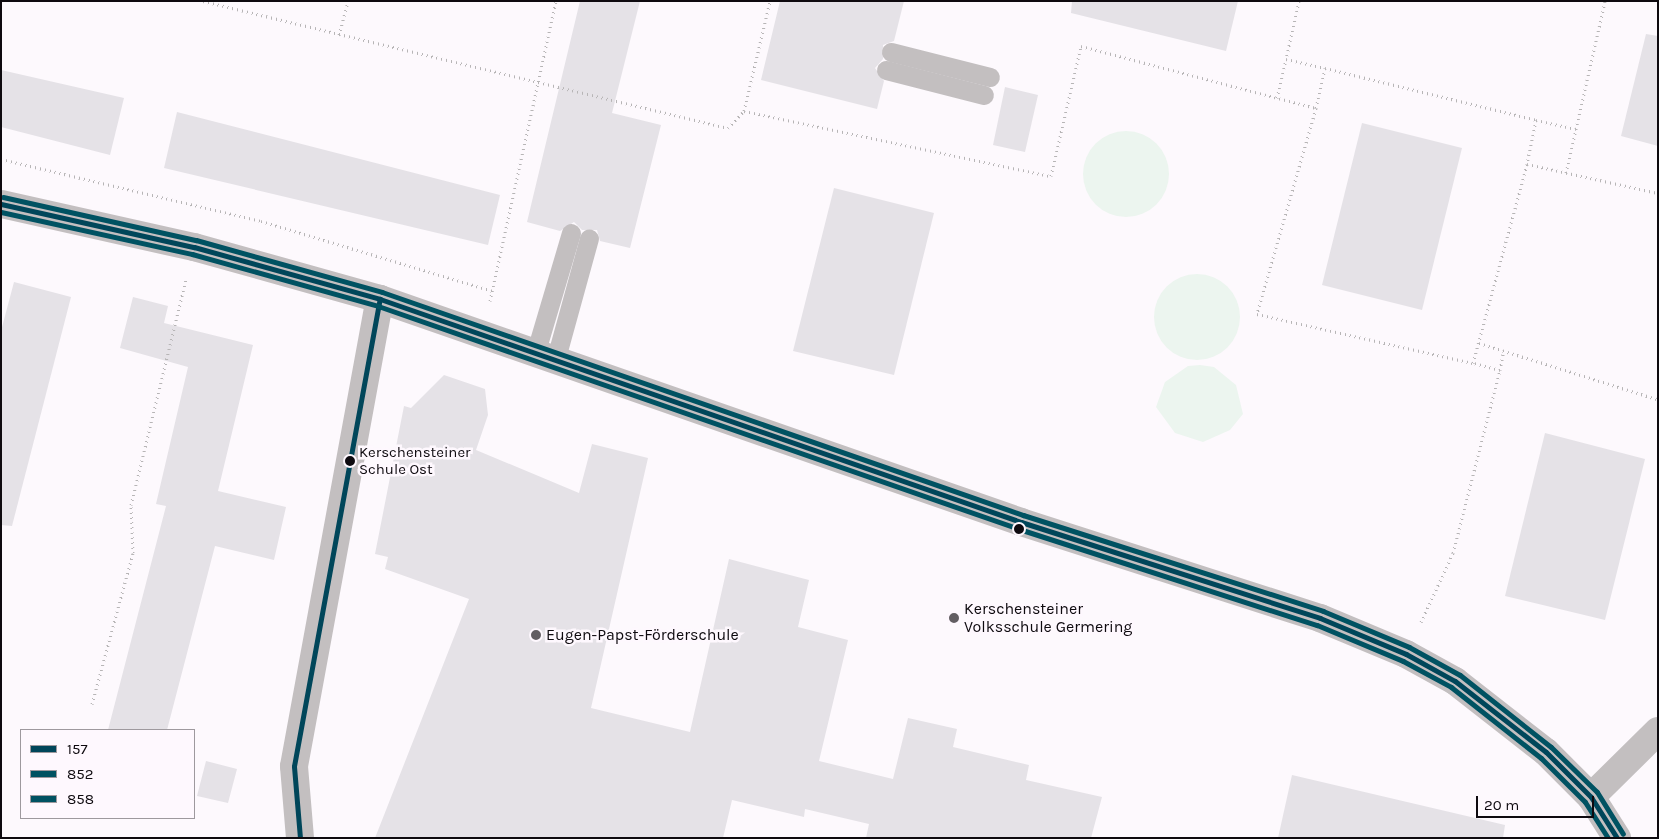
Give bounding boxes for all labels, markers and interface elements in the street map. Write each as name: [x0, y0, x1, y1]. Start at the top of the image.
place label: Kerschensteiner Schule Ost: [359, 443, 471, 478]
marker: Kerschensteiner Schule Ost: [345, 456, 355, 466]
unlabelled marker: [1014, 524, 1024, 534]
place label: Kerschensteiner Volksschule Germering: [964, 599, 1132, 637]
marker: Kerschensteiner Volksschule Germering: [948, 612, 960, 624]
place label: Eugen-Papst-Förderschule: [546, 625, 739, 645]
marker: Eugen-Papst-Förderschule: [530, 629, 542, 641]
legend: [20, 729, 195, 819]
text: 157: [67, 740, 87, 758]
text: 852: [67, 765, 93, 783]
scale bar: [1479, 786, 1596, 818]
text: 858: [67, 790, 94, 808]
text: 20 m: [1484, 796, 1519, 814]

